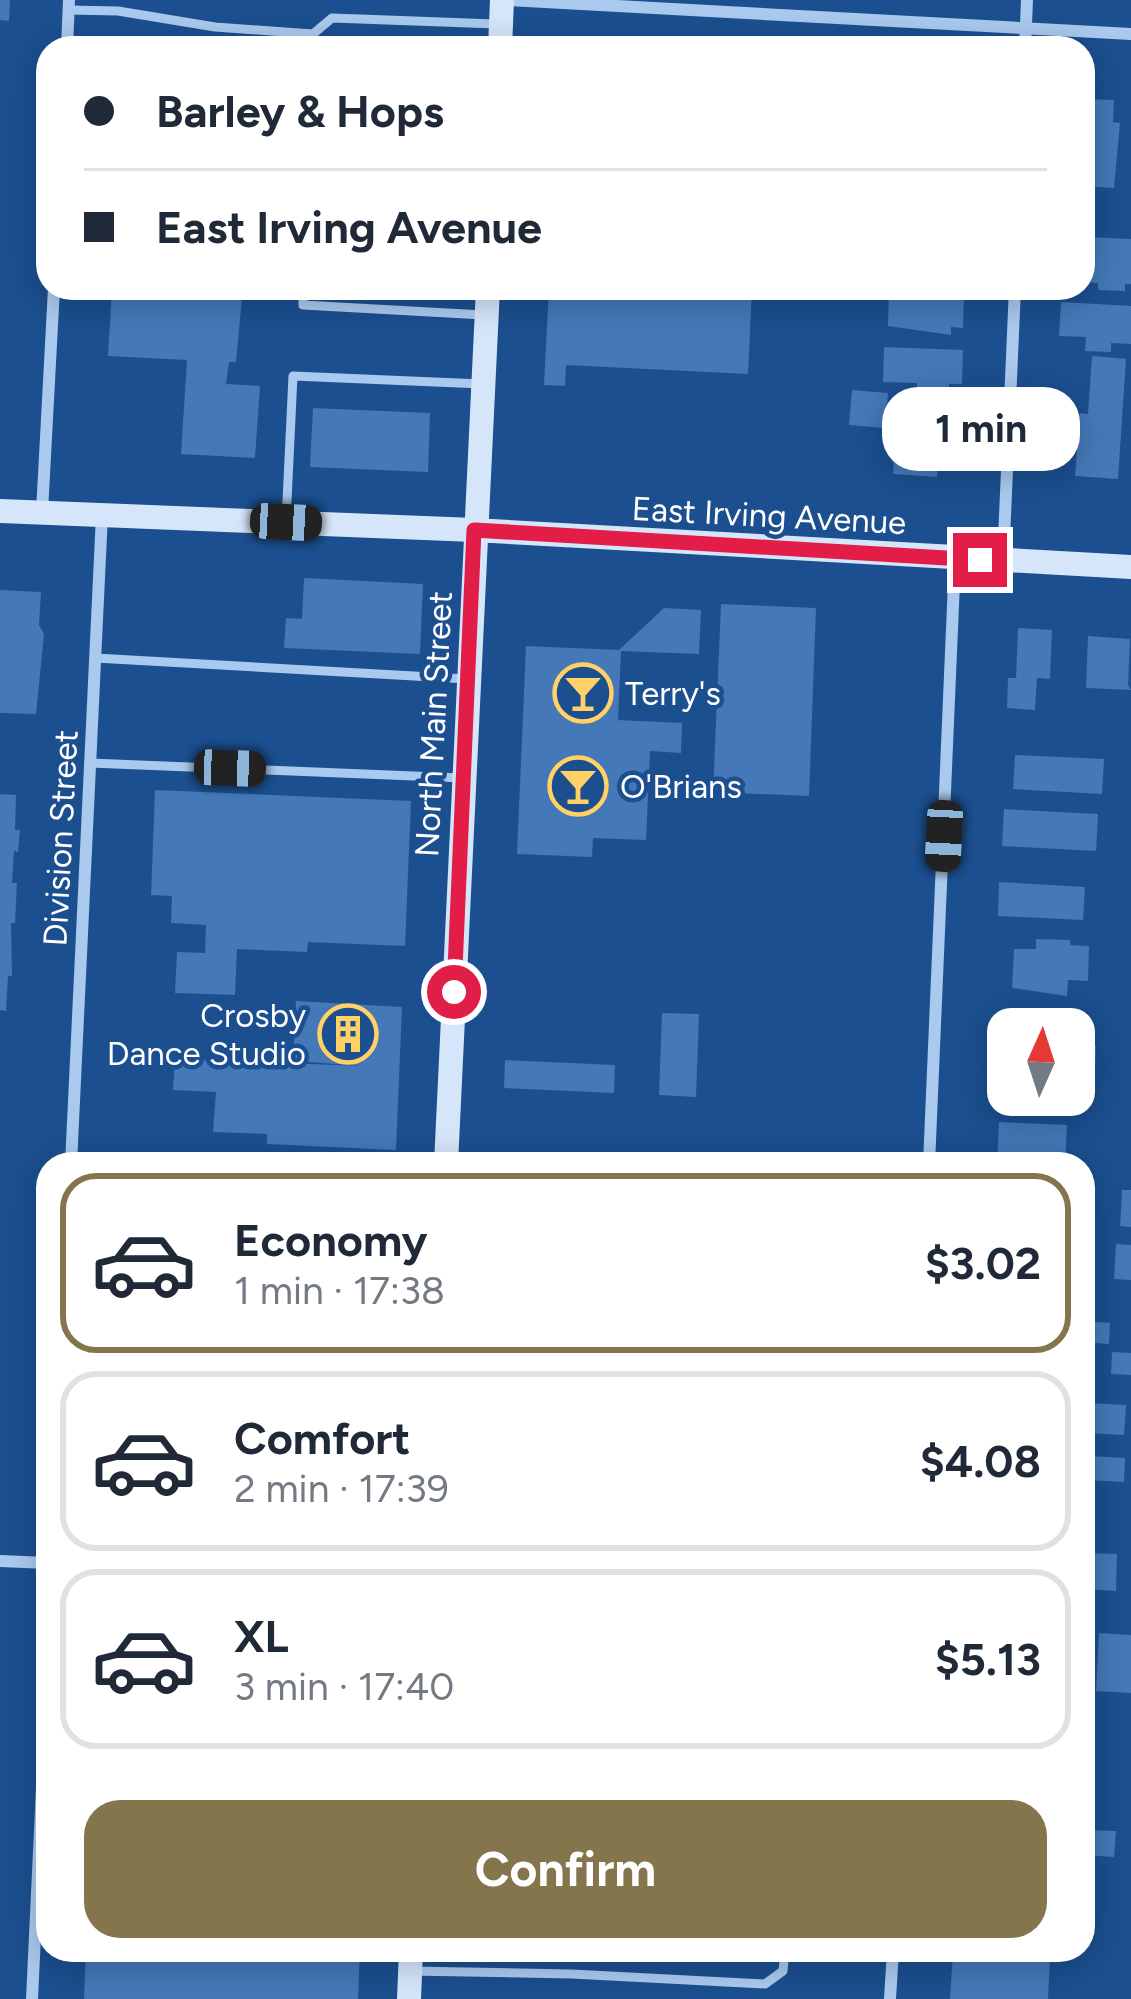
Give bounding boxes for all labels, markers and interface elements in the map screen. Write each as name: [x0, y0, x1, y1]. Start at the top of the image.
text: Barley & Hops: [156, 84, 444, 138]
text: East Irving Avenue: [156, 200, 542, 254]
callout: 1 min: [881, 386, 1079, 470]
text: 1 min: [935, 405, 1027, 452]
street label: East Irving Avenue: [631, 489, 907, 542]
car: [249, 502, 323, 542]
route end: [953, 533, 1007, 587]
street label: North Main Street: [407, 590, 460, 858]
bar icon: Terry's: [552, 662, 614, 724]
place label: Terry's: [625, 674, 721, 713]
street label: Division Street: [35, 729, 86, 947]
car: [193, 749, 267, 787]
bar icon: O'Brians: [547, 755, 609, 817]
place label: O'Brians: [620, 767, 742, 806]
car: [924, 799, 964, 873]
route start: [427, 965, 481, 1019]
place label: Crosby Dance Studio: [107, 996, 307, 1073]
building icon: Crosby Dance Studio: [317, 1003, 379, 1065]
north arrow: [987, 1008, 1095, 1116]
map controls: [987, 1008, 1095, 1116]
icon: car: [90, 1209, 198, 1317]
text: Economy: [234, 1213, 427, 1267]
text: $3.02: [925, 1236, 1041, 1290]
text: 1 min · 17:38: [234, 1267, 445, 1314]
icon: car: [90, 1407, 198, 1515]
text: Comfort: [234, 1411, 410, 1465]
text: $4.08: [920, 1434, 1041, 1488]
text: 2 min · 17:39: [234, 1465, 449, 1512]
icon: car: [90, 1605, 198, 1713]
text: XL: [234, 1609, 289, 1663]
text: $5.13: [935, 1632, 1041, 1686]
text: 3 min · 17:40: [234, 1663, 454, 1710]
button: Confirm: [84, 1800, 1047, 1938]

